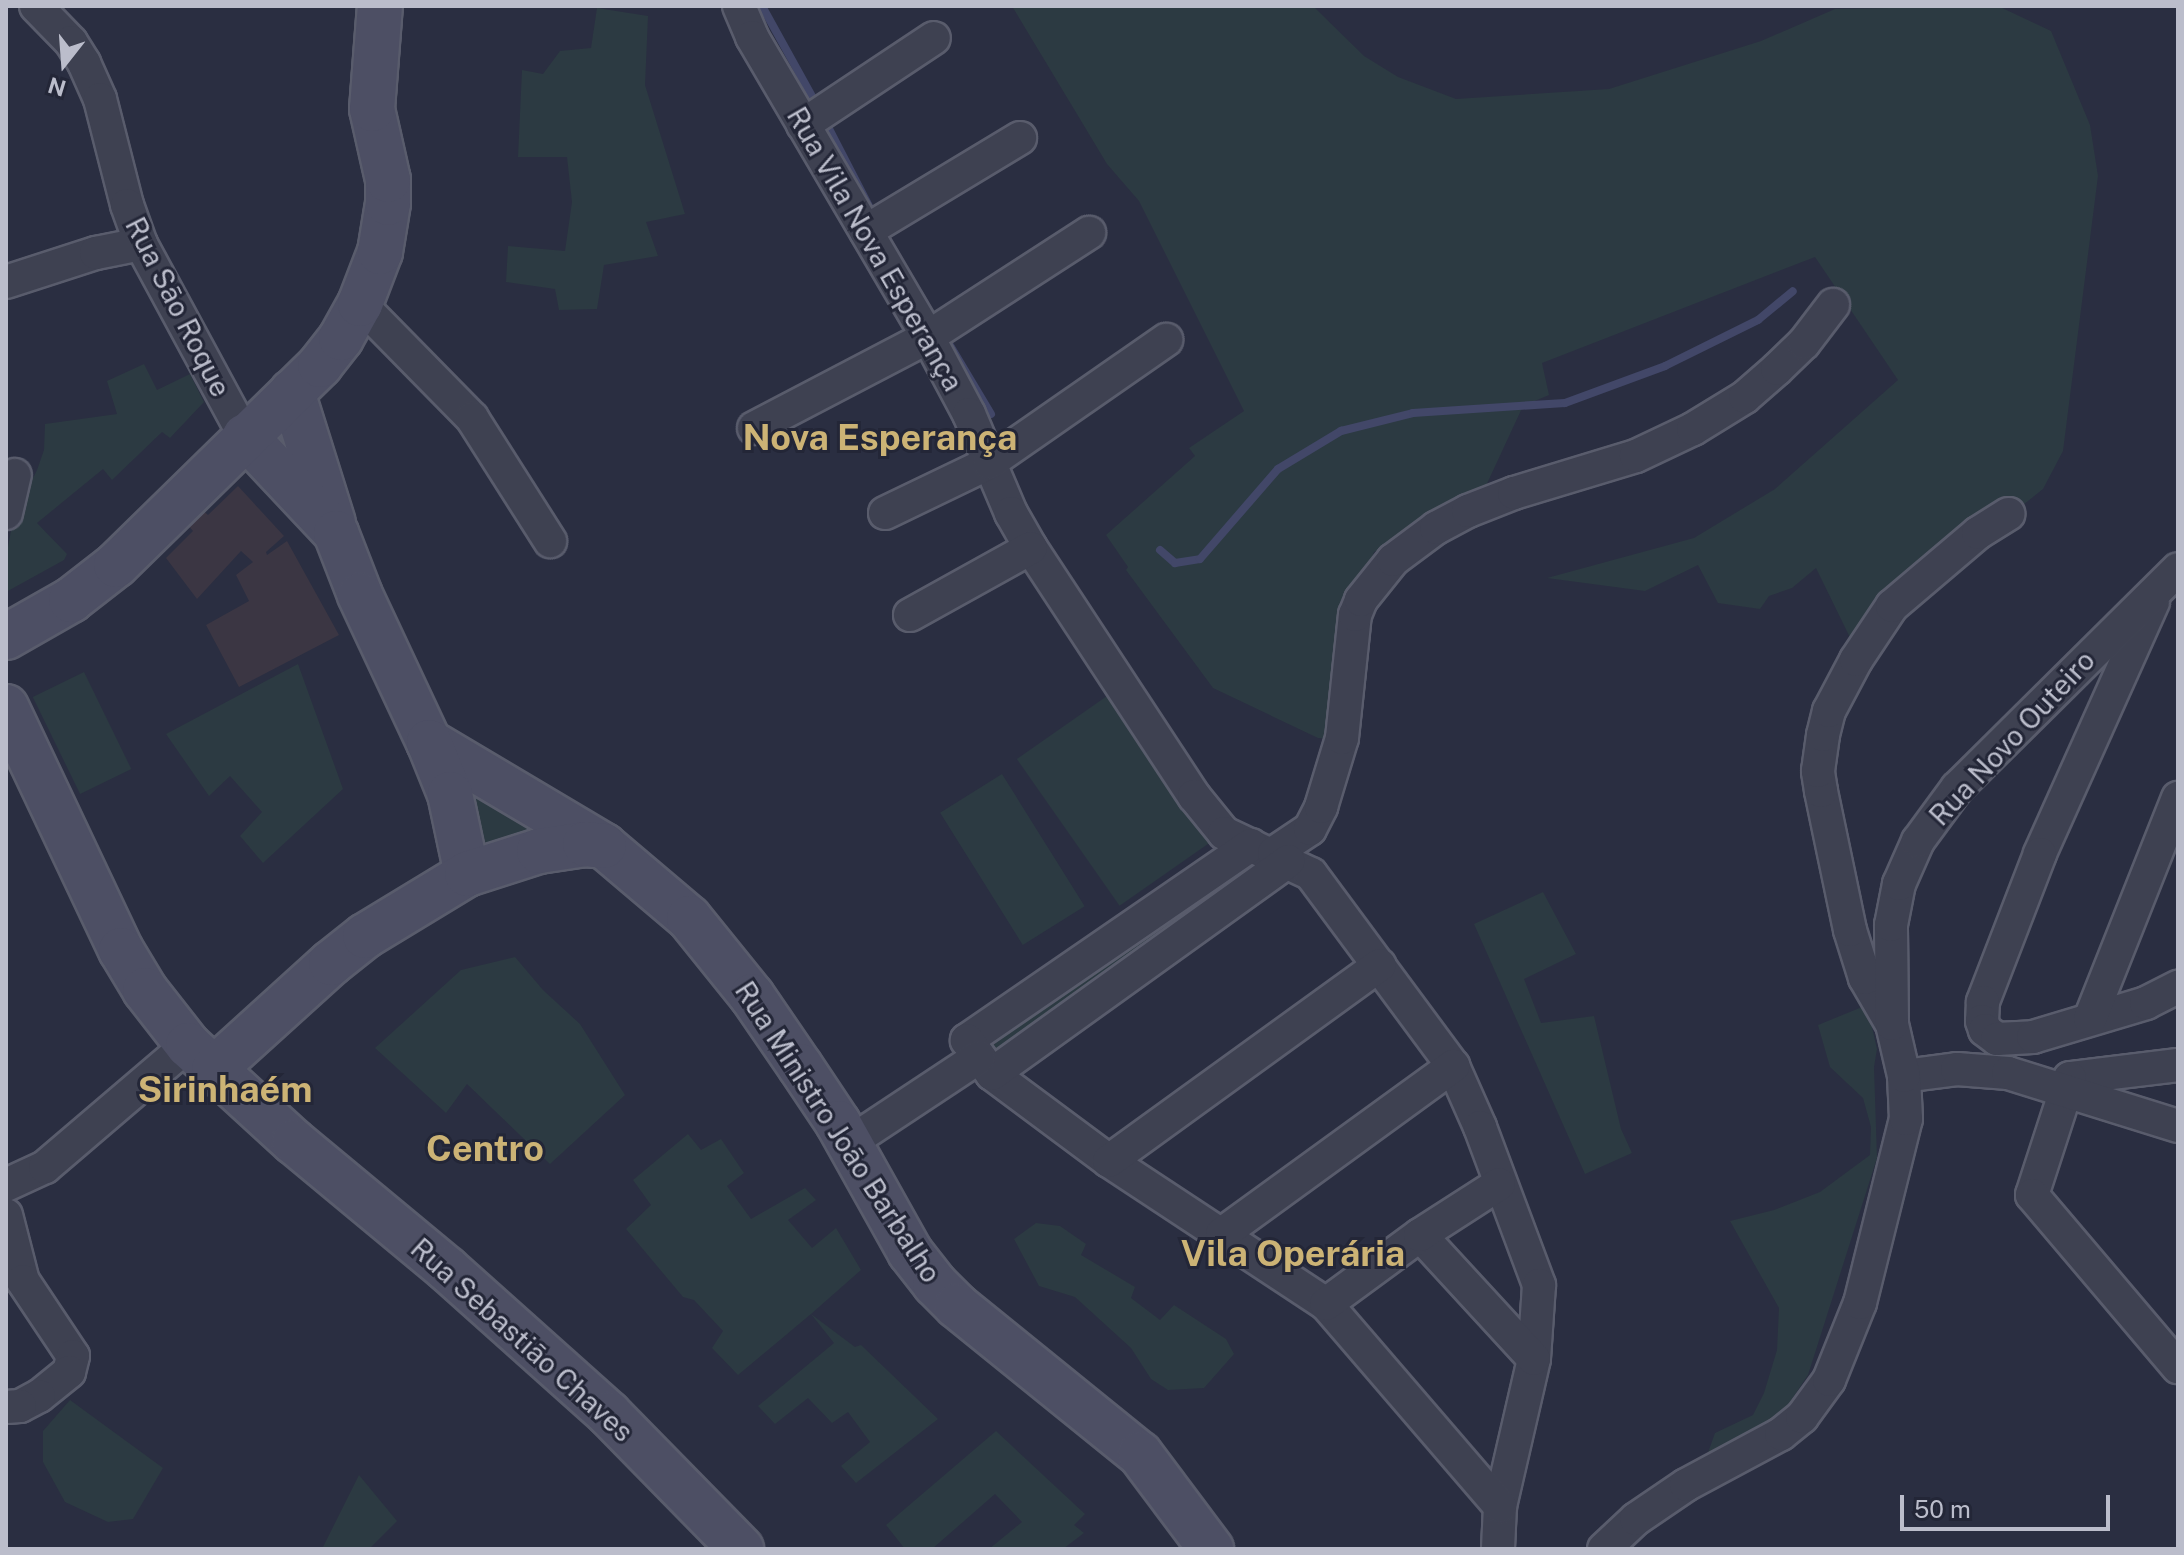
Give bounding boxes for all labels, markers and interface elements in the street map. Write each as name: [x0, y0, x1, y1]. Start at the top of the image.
north arrow: [24, 24, 104, 104]
text: N: [45, 72, 69, 102]
street label: Rua Vila Nova Esperança: [780, 101, 970, 397]
street label: Rua São Roque: [118, 212, 238, 402]
district label: Nova Esperança: [743, 416, 1017, 460]
street label: Rua Novo Outeiro: [1922, 644, 2102, 832]
street label: Rua Ministro João Barbalho: [728, 975, 948, 1289]
district label: Sirinhaém: [137, 1068, 313, 1112]
district label: Centro: [426, 1127, 544, 1171]
street label: Rua Sebastião Chaves: [404, 1231, 640, 1449]
district label: Vila Operária: [1181, 1232, 1405, 1276]
scale bar: [1904, 1479, 2114, 1529]
text: 50 m: [1914, 1495, 1971, 1523]

